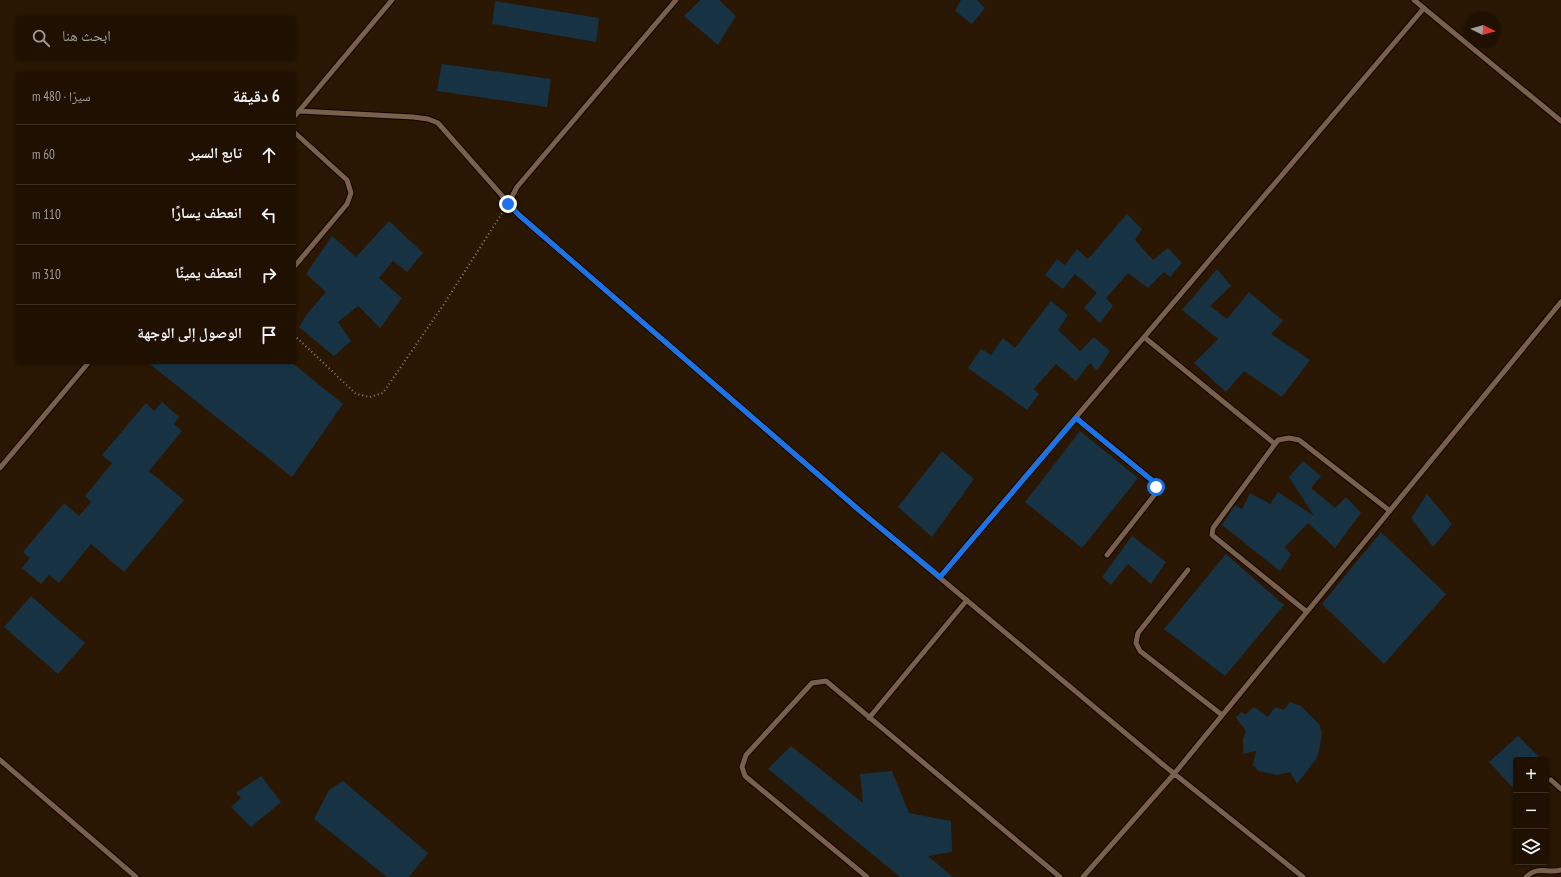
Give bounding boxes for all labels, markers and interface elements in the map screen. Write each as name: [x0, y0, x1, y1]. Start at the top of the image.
north arrow: [1465, 12, 1501, 48]
search box: [16, 16, 296, 60]
text: ابحث هنا: [62, 26, 111, 45]
icon: search: [30, 27, 52, 49]
text: 6 دقيقة: [233, 85, 280, 107]
text: سيرًا · 480 m: [32, 88, 91, 105]
text: تابع السير: [189, 143, 242, 162]
icon: ahead: [258, 144, 280, 166]
text: 60 m: [32, 146, 55, 163]
route end: [499, 195, 517, 213]
text: انعطف يسارًا: [171, 203, 242, 222]
icon: left: [258, 204, 280, 226]
text: 110 m: [32, 206, 61, 223]
text: انعطف يمينًا: [175, 263, 242, 282]
icon: right: [258, 264, 280, 286]
text: 310 m: [32, 266, 61, 283]
text: الوصول إلى الوجهة: [137, 323, 242, 342]
icon: arrive: [258, 324, 280, 346]
route start: [1147, 478, 1165, 496]
map controls: [1513, 757, 1549, 865]
button: +: [1513, 757, 1549, 793]
button: −: [1513, 793, 1549, 829]
button: layers: [1513, 829, 1549, 865]

